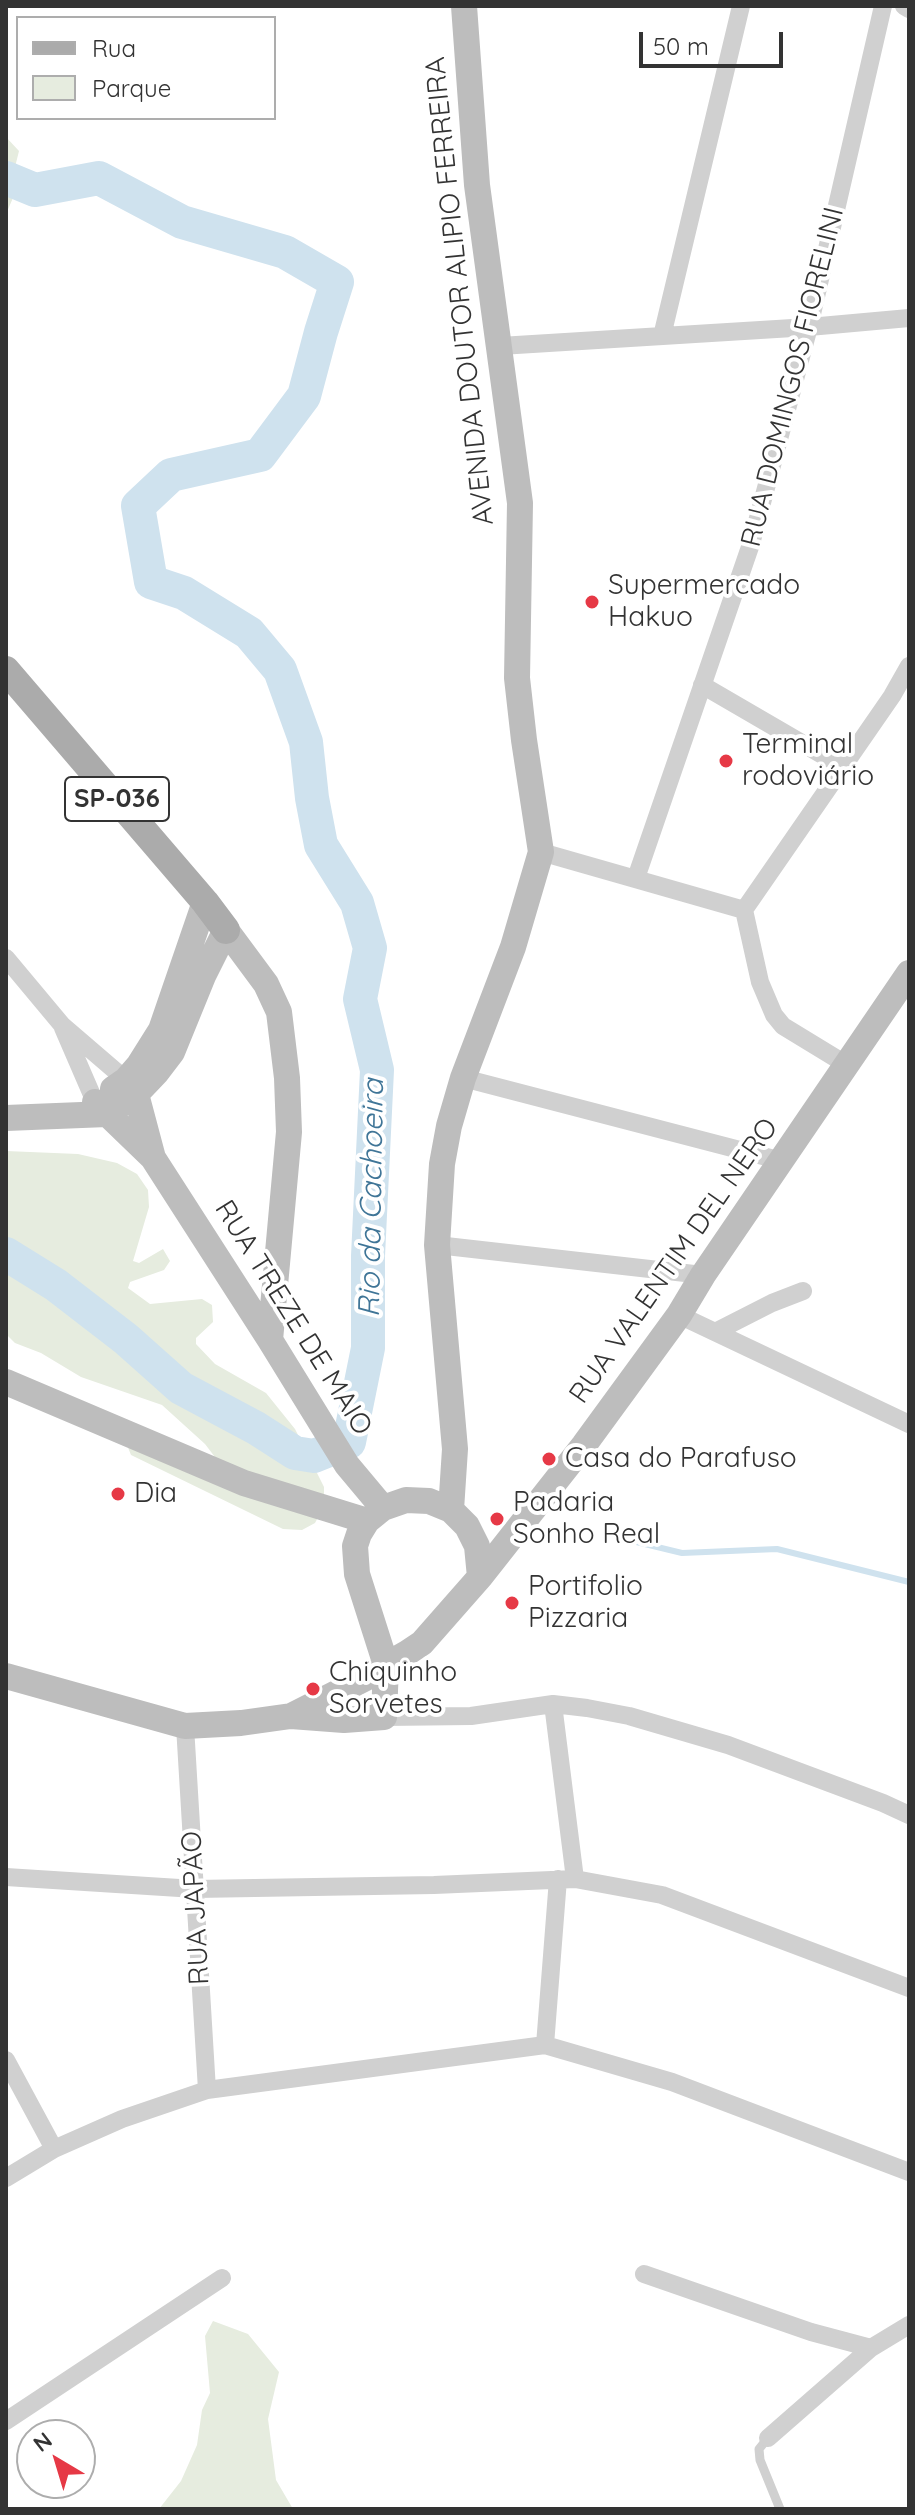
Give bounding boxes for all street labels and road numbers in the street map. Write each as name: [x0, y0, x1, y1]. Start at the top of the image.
street label: AVENIDA DOUTOR ALIPIO FERREIRA: [419, 55, 501, 527]
street label: RUA DOMINGOS FIORELINI: [735, 204, 851, 550]
road number: SP-036: [65, 777, 169, 821]
street label: RUA VALENTIM DEL NERO: [563, 1112, 785, 1410]
street label: RUA TREZE DE MAIO: [207, 1194, 379, 1442]
street label: RUA JAPÃO: [175, 1830, 217, 1986]

